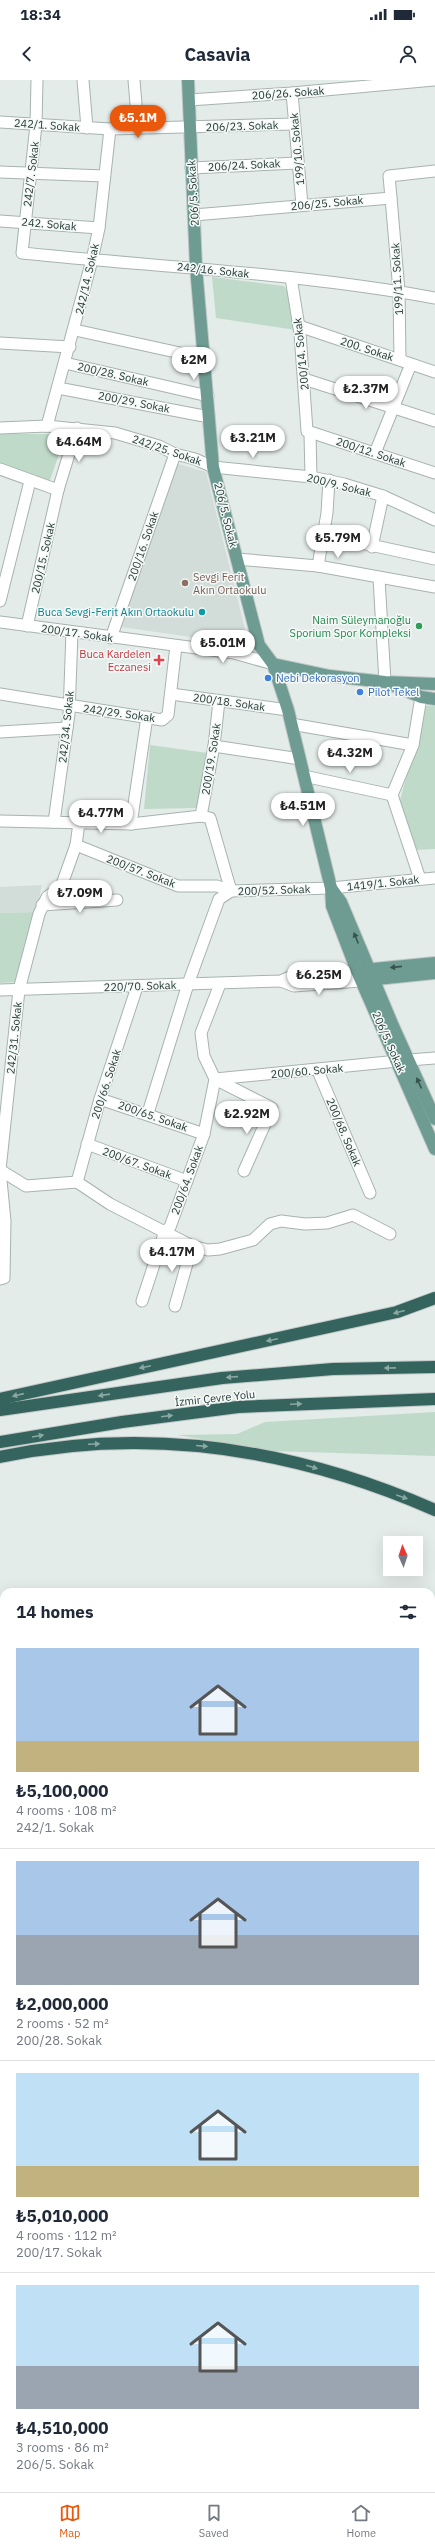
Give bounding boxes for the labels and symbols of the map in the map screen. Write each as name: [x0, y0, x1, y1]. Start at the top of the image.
street label: 206/26. Sokak: [251, 83, 325, 103]
pin: ₺5.1M: [110, 105, 166, 139]
street label: 199/10. Sokak: [287, 112, 307, 186]
street label: 242/1. Sokak: [14, 116, 81, 134]
street label: 206/23. Sokak: [205, 118, 279, 134]
street label: 242/7. Sokak: [20, 140, 42, 208]
street label: 206/24. Sokak: [207, 156, 281, 174]
street label: 206/5. Sokak: [184, 159, 202, 226]
street label: 206/25. Sokak: [290, 193, 364, 213]
street label: 242. Sokak: [21, 215, 77, 233]
street label: 242/14. Sokak: [72, 242, 102, 316]
street label: 199/11. Sokak: [388, 242, 406, 316]
street label: 242/16. Sokak: [176, 259, 250, 281]
street label: 200/14. Sokak: [290, 317, 312, 391]
street label: 200. Sokak: [339, 334, 396, 364]
pin: ₺2M: [175, 347, 213, 381]
street label: 200/28. Sokak: [76, 359, 150, 389]
pin: ₺2.37M: [333, 376, 399, 410]
street label: 200/29. Sokak: [97, 388, 171, 416]
pin: ₺3.21M: [220, 425, 286, 459]
pin: ₺4.64M: [46, 429, 112, 463]
street label: 242/25. Sokak: [130, 432, 204, 469]
street label: 200/12. Sokak: [334, 434, 408, 470]
street label: 200/9. Sokak: [305, 470, 373, 500]
street label: 206/5. Sokak: [211, 481, 241, 549]
street label: 200/16. Sokak: [125, 509, 162, 583]
street label: 200/15. Sokak: [28, 521, 58, 595]
pin: ₺5.79M: [305, 525, 371, 559]
place label: Sevgi Ferit Akın Ortaokulu: [193, 570, 266, 597]
marker: Sevgi Ferit Akın Ortaokulu: [180, 578, 190, 588]
place label: Buca Sevgi-Ferit Akın Ortaokulu: [37, 605, 194, 619]
marker: Buca Sevgi-Ferit Akın Ortaokulu: [197, 607, 207, 617]
place label: Naim Süleymanoğlu Sporium Spor Kompleksi: [290, 613, 411, 640]
street label: 200/17. Sokak: [40, 621, 114, 645]
marker: Naim Süleymanoğlu Sporium Spor Kompleksi: [414, 621, 424, 631]
pin: ₺5.01M: [190, 630, 256, 664]
place label: Buca Kardelen Eczanesi: [79, 647, 151, 674]
marker: Buca Kardelen Eczanesi: [154, 655, 164, 665]
place label: Nebi Dekorasyon: [276, 671, 360, 685]
marker: Nebi Dekorasyon: [263, 673, 273, 683]
place label: Pilot Tekel: [368, 685, 419, 699]
marker: Pilot Tekel: [355, 687, 365, 697]
street label: 242/34. Sokak: [55, 690, 77, 764]
street label: 200/18. Sokak: [192, 690, 266, 714]
street label: 242/29. Sokak: [82, 701, 156, 725]
street label: 200/19. Sokak: [198, 722, 224, 796]
pin: ₺4.32M: [317, 740, 383, 774]
pin: ₺4.51M: [270, 793, 336, 827]
pin: ₺4.77M: [68, 800, 134, 834]
street label: 200/57. Sokak: [105, 851, 178, 891]
street label: 1419/1. Sokak: [346, 872, 420, 894]
pin: ₺7.09M: [47, 880, 113, 914]
street label: 200/52. Sokak: [237, 882, 311, 898]
one-way arrow: [353, 932, 359, 944]
pin: ₺6.25M: [286, 962, 352, 996]
one-way arrow: [390, 964, 402, 970]
street label: 220/70. Sokak: [103, 978, 177, 994]
street label: 242/31. Sokak: [3, 1001, 25, 1075]
street label: 206/5. Sokak: [369, 1009, 409, 1075]
street label: 200/66. Sokak: [88, 1047, 124, 1121]
street label: 200/60. Sokak: [270, 1061, 344, 1081]
one-way arrow: [416, 1077, 422, 1089]
street label: 200/68. Sokak: [323, 1096, 365, 1168]
street label: 200/65. Sokak: [116, 1098, 190, 1135]
pin: ₺2.92M: [214, 1101, 280, 1135]
street label: 200/64. Sokak: [168, 1143, 206, 1217]
street label: 200/67. Sokak: [100, 1144, 174, 1182]
pin: ₺4.17M: [139, 1239, 205, 1273]
one-way arrow: [392, 1309, 404, 1315]
one-way arrow: [266, 1337, 278, 1343]
one-way arrow: [139, 1365, 151, 1371]
one-way arrow: [383, 1365, 396, 1371]
one-way arrow: [226, 1374, 238, 1380]
street label: İzmir Çevre Yolu: [174, 1387, 256, 1409]
one-way arrow: [97, 1392, 110, 1398]
one-way arrow: [12, 1393, 24, 1399]
one-way arrow: [290, 1401, 303, 1407]
one-way arrow: [161, 1413, 173, 1419]
one-way arrow: [32, 1433, 45, 1439]
one-way arrow: [88, 1441, 100, 1448]
one-way arrow: [195, 1443, 208, 1449]
one-way arrow: [306, 1464, 318, 1470]
one-way arrow: [396, 1494, 408, 1500]
north arrow: [383, 1536, 423, 1576]

